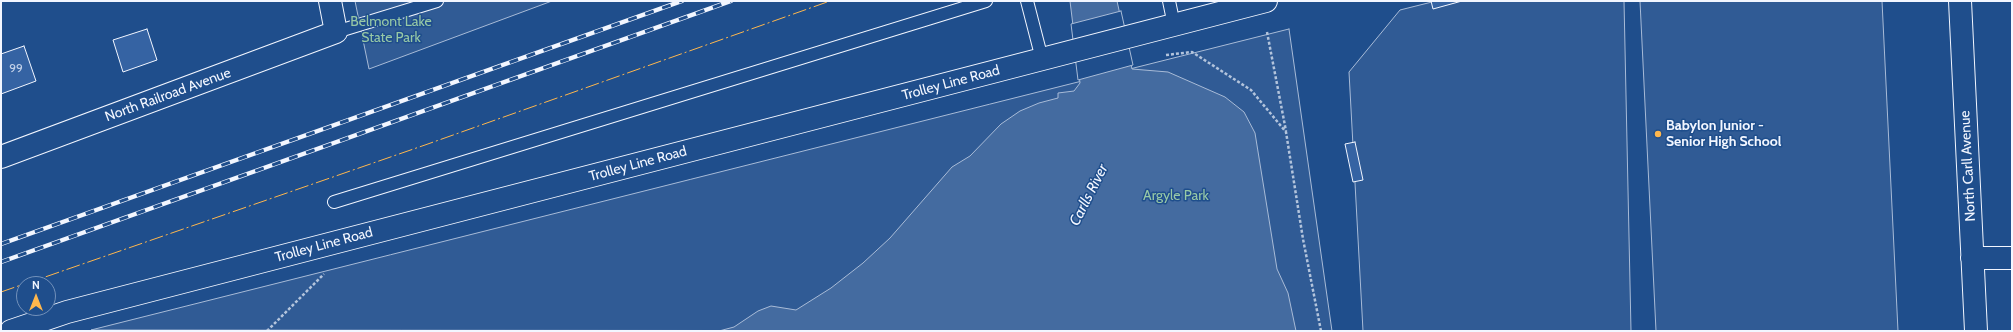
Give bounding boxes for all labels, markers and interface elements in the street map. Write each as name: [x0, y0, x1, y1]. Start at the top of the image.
park label: Belmont Lake State Park: [350, 14, 432, 46]
house number: 99: [9, 61, 23, 75]
street label: Trolley Line Road: [900, 62, 1002, 104]
street label: North Railroad Avenue: [103, 64, 233, 126]
street label: North Carll Avenue: [1957, 110, 1979, 222]
place label: Babylon Junior - Senior High School: [1666, 118, 1781, 150]
marker: Babylon Junior - Senior High School: [1653, 129, 1663, 139]
street label: Trolley Line Road: [587, 143, 689, 185]
water label: Carlls River: [1066, 161, 1112, 229]
park label: Argyle Park: [1143, 188, 1209, 204]
street label: Trolley Line Road: [273, 224, 375, 266]
north arrow: [16, 276, 56, 316]
text: N: [32, 278, 40, 292]

